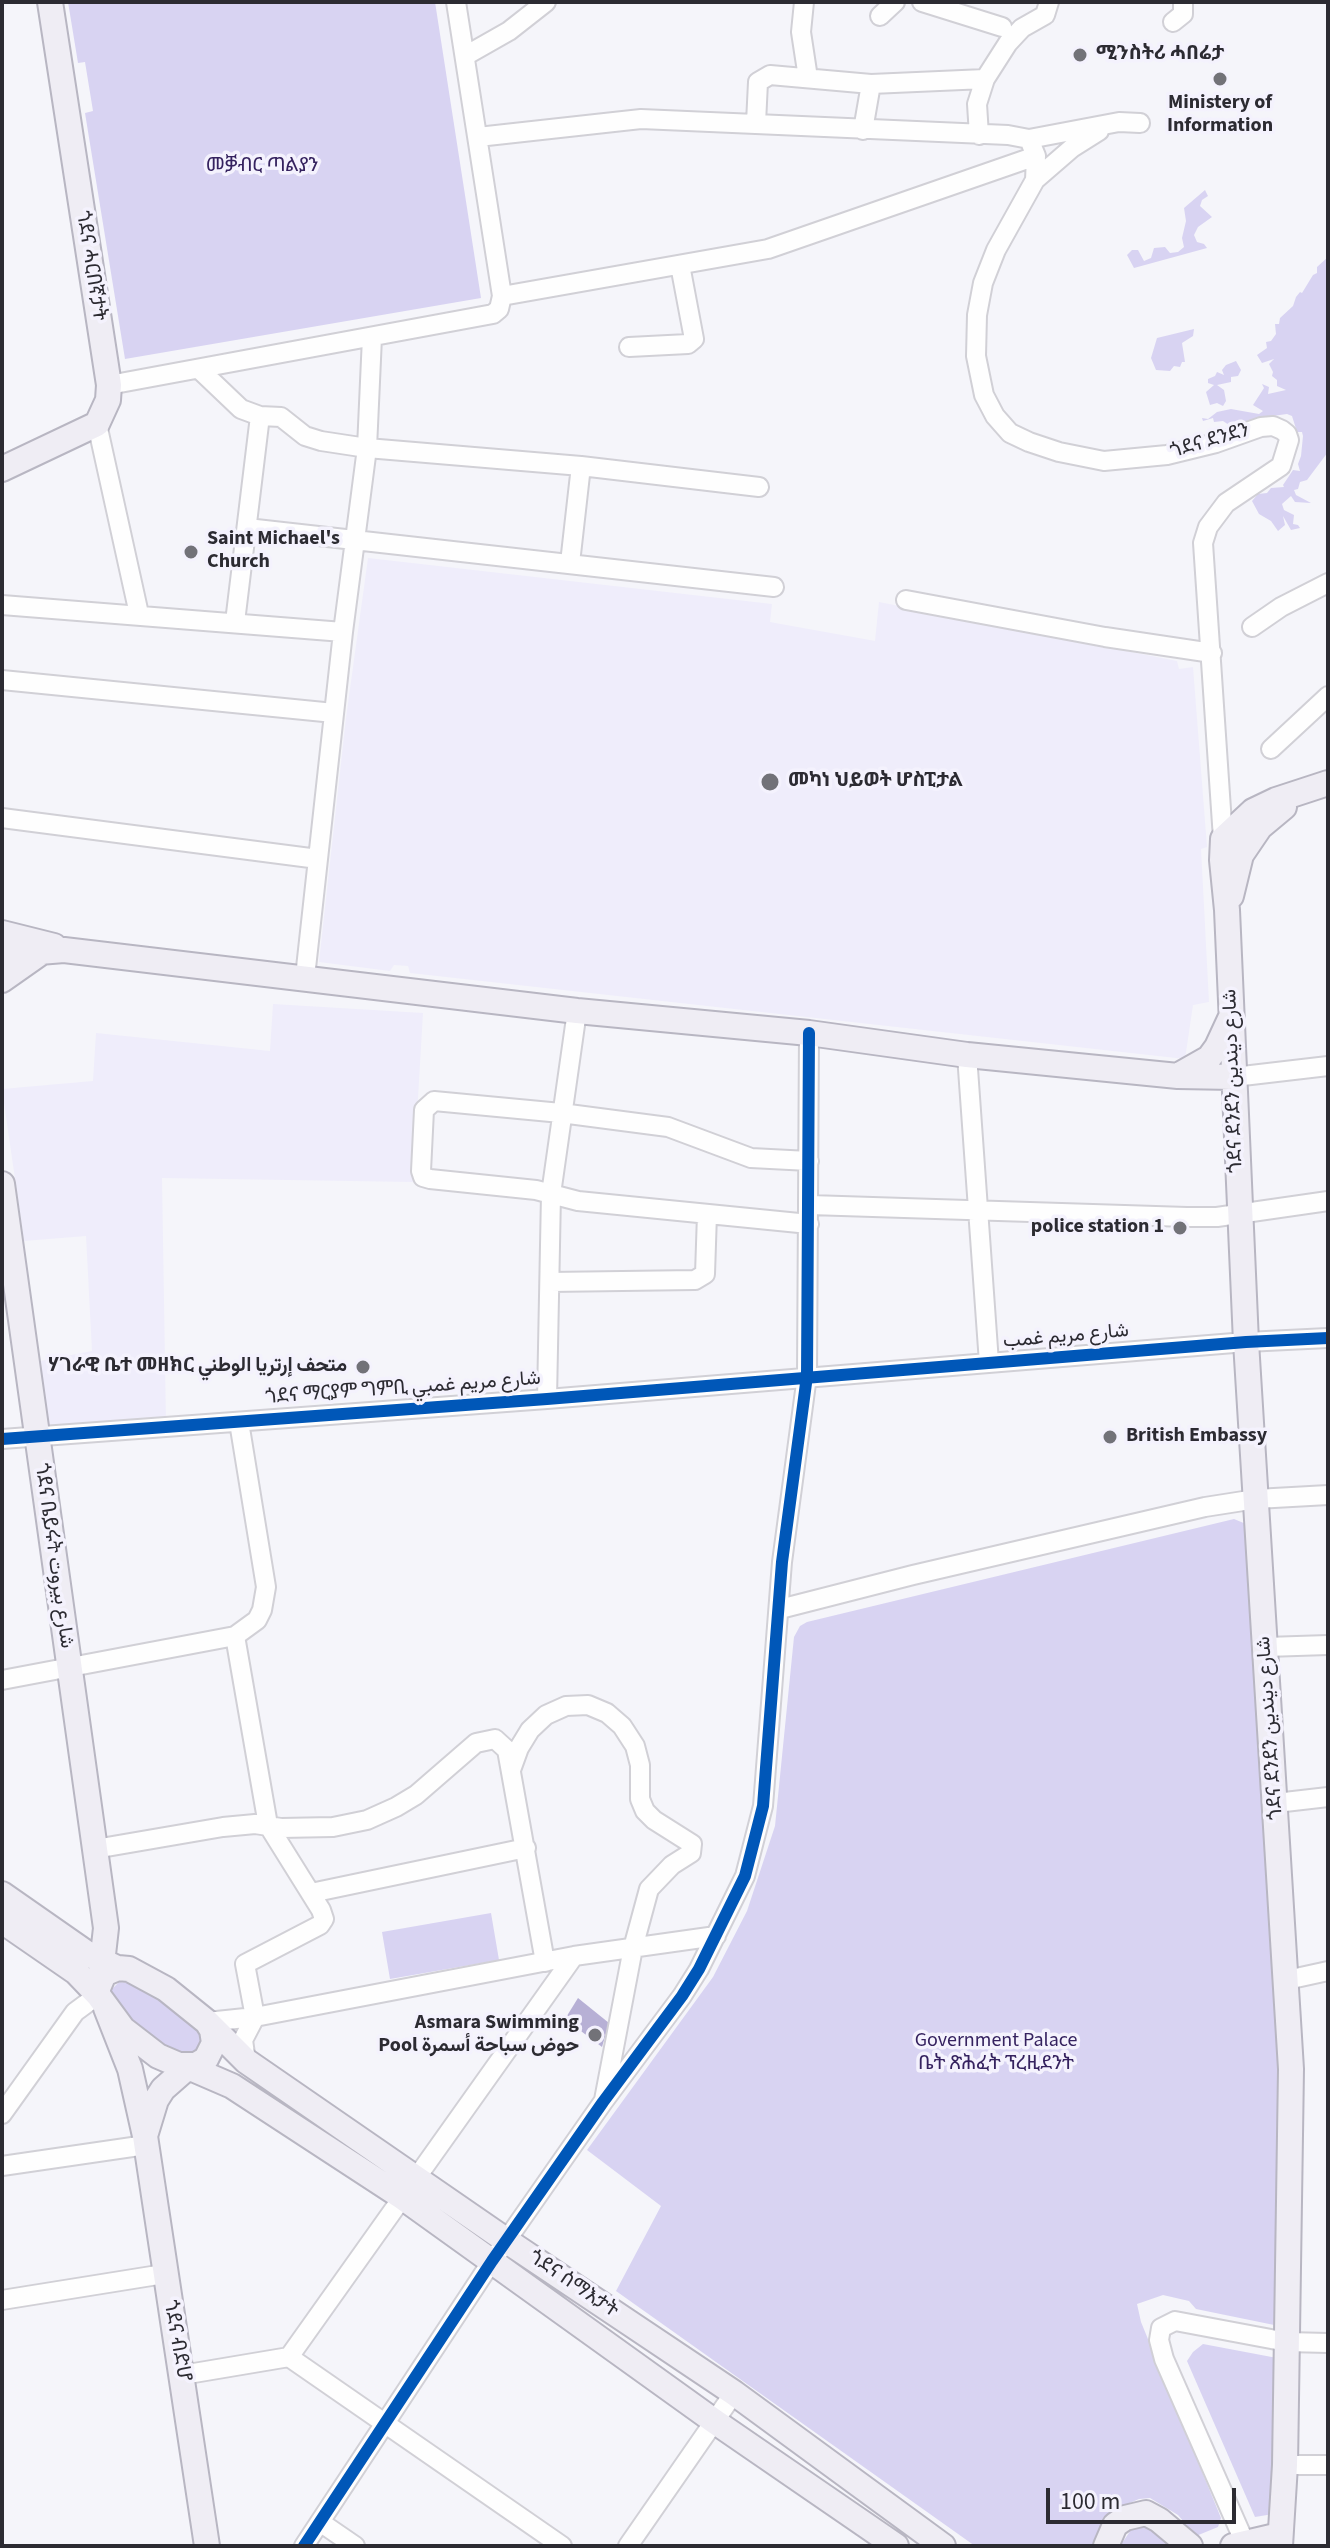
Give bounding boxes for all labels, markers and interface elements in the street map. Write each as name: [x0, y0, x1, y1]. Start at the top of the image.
place label: ሚንስትሪ ሓበሬታ: [1096, 43, 1224, 67]
marker: ሚንስትሪ ሓበሬታ: [1071, 46, 1089, 64]
marker: Ministery of Information: [1211, 70, 1229, 88]
place label: Ministery of Information: [1167, 92, 1273, 139]
park label: መቓብር ጣልያን: [206, 155, 318, 179]
street label: ጎደና ሓርበኛታት: [69, 209, 111, 323]
street label: ጎደና ደንደን: [1168, 419, 1252, 465]
place label: Saint Michael's Church: [207, 528, 340, 575]
marker: Saint Michael's Church: [182, 543, 200, 561]
place label: መካነ ህይወት ሆስፒታል: [788, 770, 963, 794]
marker: መካነ ህይወት ሆስፒታል: [759, 771, 781, 793]
street label: ጎደና ደንደን شارع ديندين: [1219, 989, 1249, 1173]
place label: police station 1: [1031, 1216, 1164, 1240]
marker: police station 1: [1171, 1219, 1189, 1237]
street label: شارع مريم غمب: [1002, 1320, 1130, 1354]
place label: ሃገራዊ ቤተ መዘክር متحف إرتريا الوطني: [48, 1355, 347, 1379]
marker: ሃገራዊ ቤተ መዘክር متحف إرتريا الوطني: [354, 1358, 372, 1376]
street label: ጎደና ማርያም ግምቢ شارع مريم غمبي: [264, 1367, 542, 1411]
place label: British Embassy: [1126, 1425, 1267, 1449]
marker: British Embassy: [1101, 1428, 1119, 1446]
street label: ጎደና ቤይሩት شارع بيروت: [28, 1462, 78, 1650]
street label: ጎደና ደንደን شارع ديندين: [1253, 1635, 1289, 1821]
place label: Asmara Swimming Pool حوض سباحة أسمرة: [378, 2012, 579, 2059]
marker: Asmara Swimming Pool حوض سباحة أسمرة: [586, 2026, 604, 2044]
park label: Government Palace ቤት ጽሕፈት ፕረዚደንት: [915, 2030, 1077, 2077]
street label: ጎደና ሰማእታት: [524, 2246, 622, 2324]
street label: ጎደና ብድሆ: [157, 2298, 195, 2384]
scale bar: [1050, 2472, 1240, 2522]
text: 100 m: [1060, 2484, 1120, 2519]

